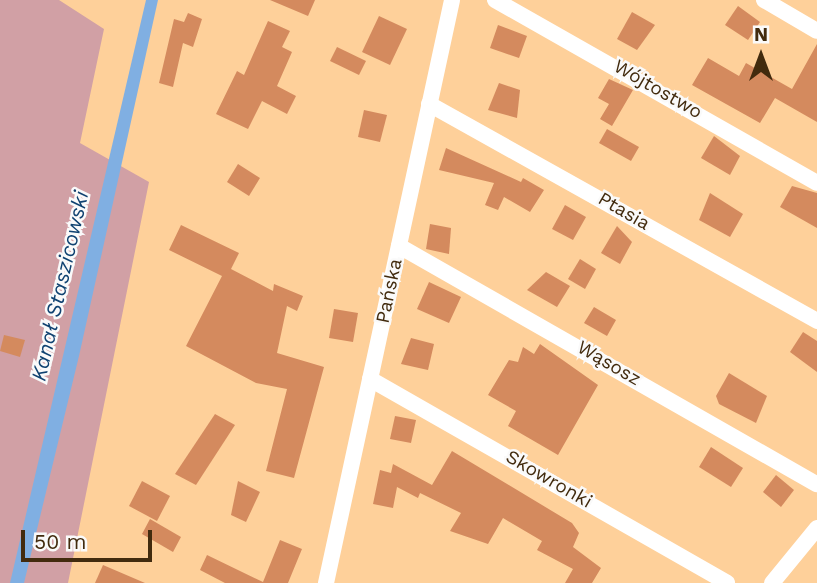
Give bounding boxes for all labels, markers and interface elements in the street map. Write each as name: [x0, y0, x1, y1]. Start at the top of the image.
north arrow: [726, 21, 796, 91]
text: N: [754, 23, 768, 46]
street label: Wójtostwo: [610, 55, 706, 123]
street label: Ptasia: [594, 187, 654, 235]
water label: Kanał Staszicowski: [26, 189, 94, 383]
street label: Pańska: [371, 257, 407, 325]
street label: Wąsosz: [573, 336, 645, 390]
street label: Skowronki: [502, 445, 596, 513]
scale bar: [24, 516, 156, 560]
text: 50 m: [34, 529, 86, 554]

